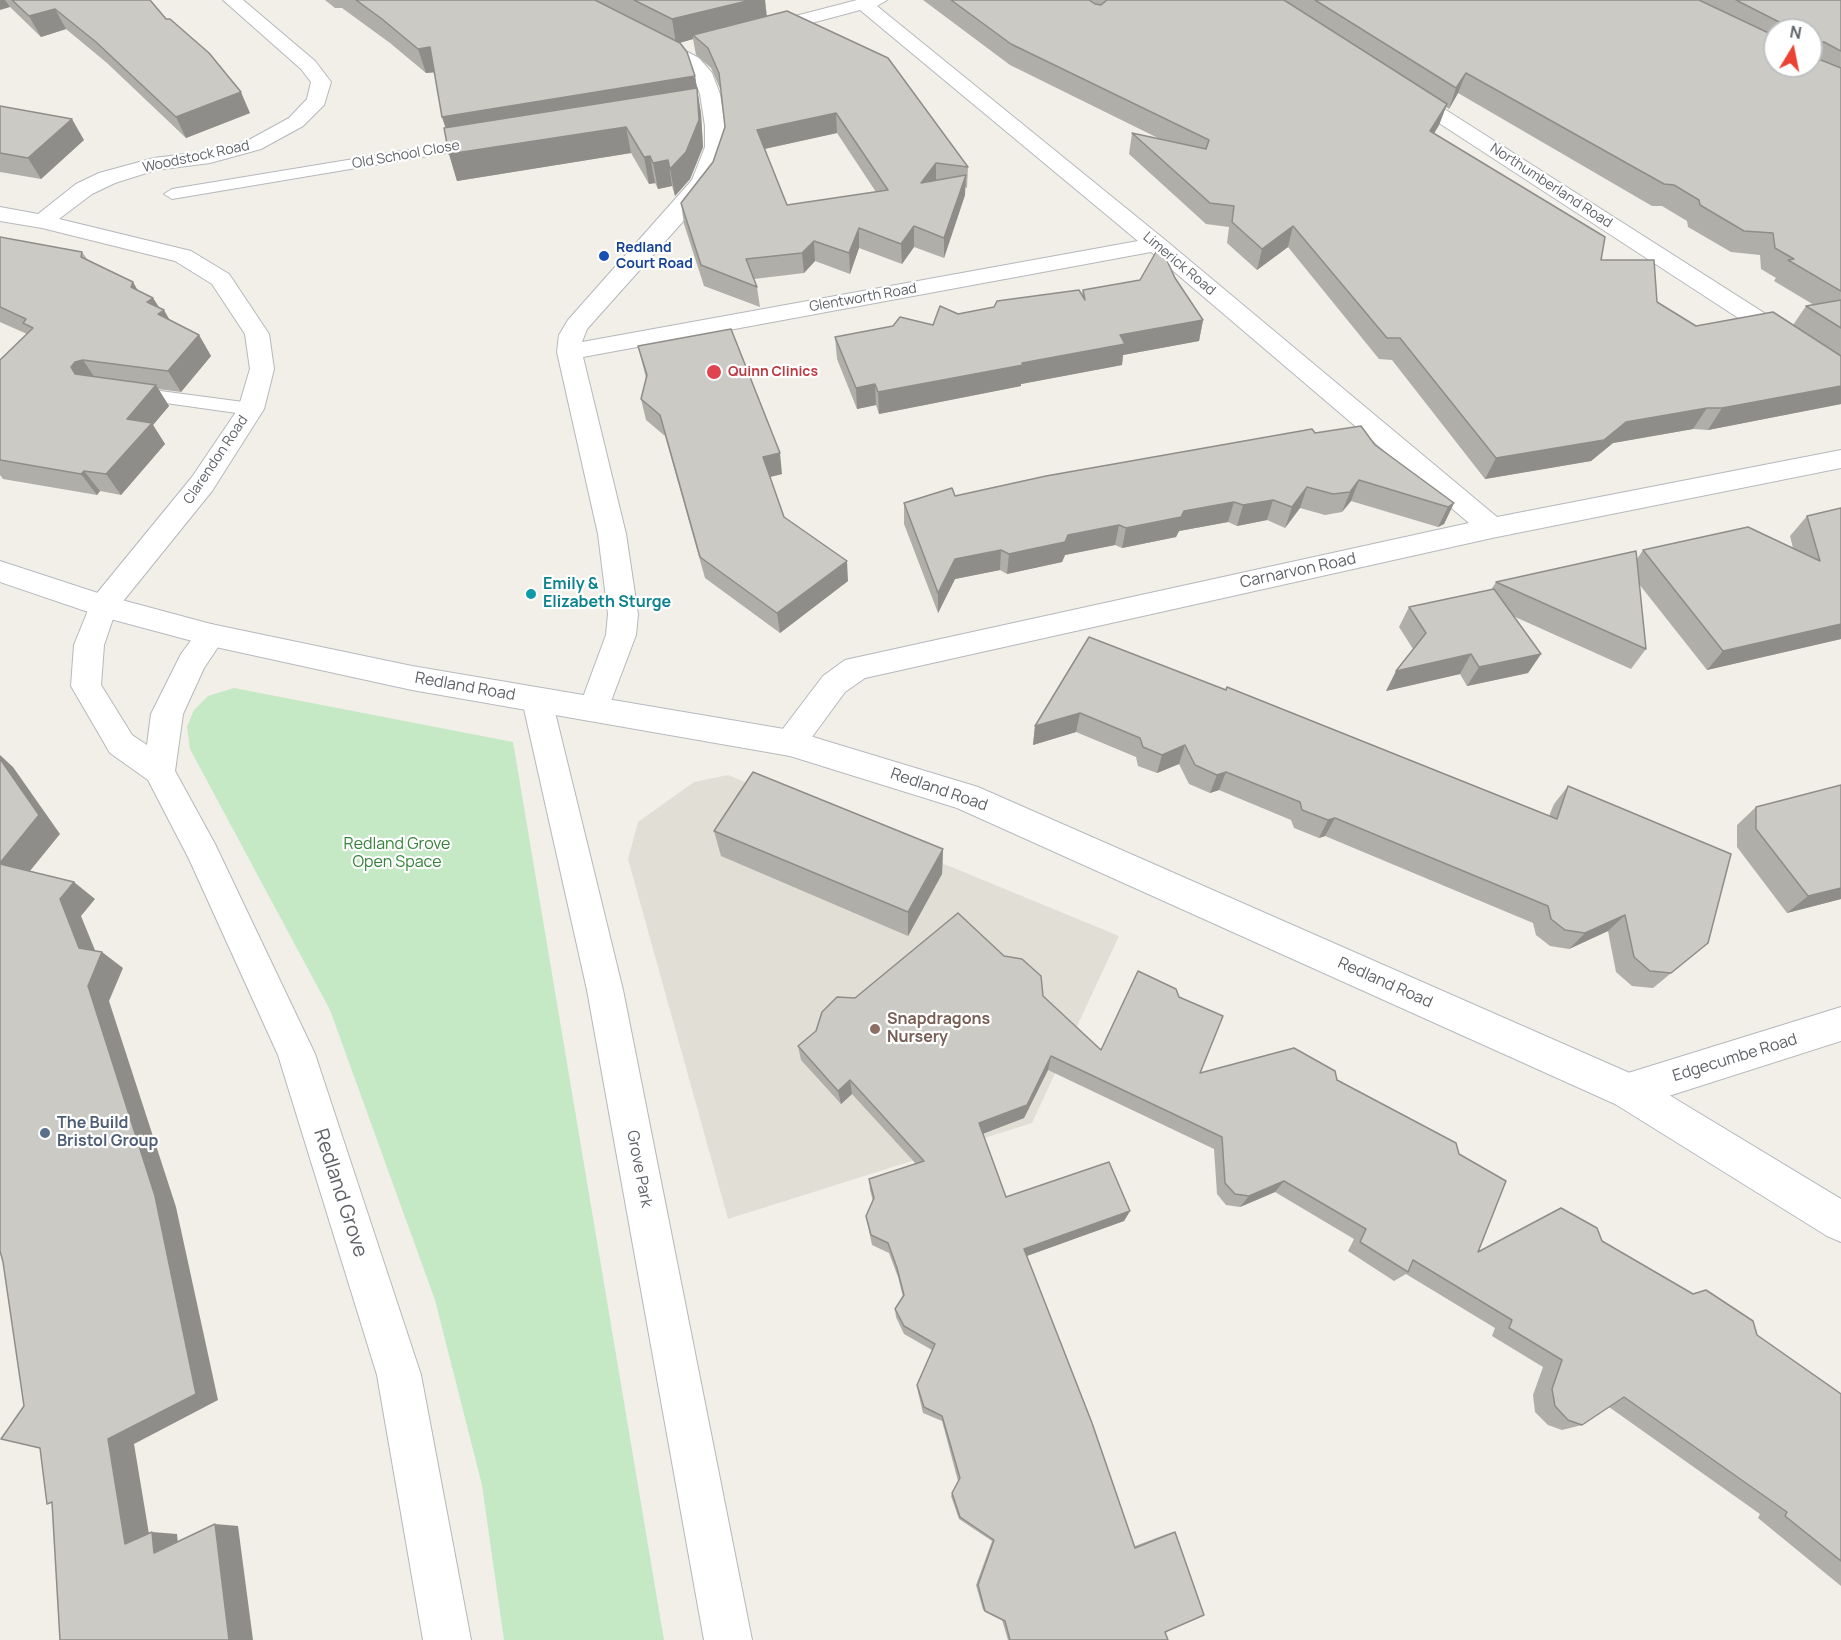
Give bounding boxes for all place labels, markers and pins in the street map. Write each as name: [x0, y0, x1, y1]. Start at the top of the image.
place label: Redland Court Road: [616, 240, 693, 272]
marker: Redland Court Road: [597, 249, 611, 263]
marker: Quinn Clinics: [705, 363, 723, 381]
place label: Quinn Clinics: [728, 364, 818, 380]
place label: Emily & Elizabeth Sturge: [543, 575, 671, 613]
marker: Emily & Elizabeth Sturge: [524, 587, 538, 601]
place label: Snapdragons Nursery: [887, 1010, 990, 1048]
marker: Snapdragons Nursery: [868, 1022, 882, 1036]
place label: The Build Bristol Group: [57, 1114, 158, 1152]
marker: The Build Bristol Group: [38, 1126, 52, 1140]

